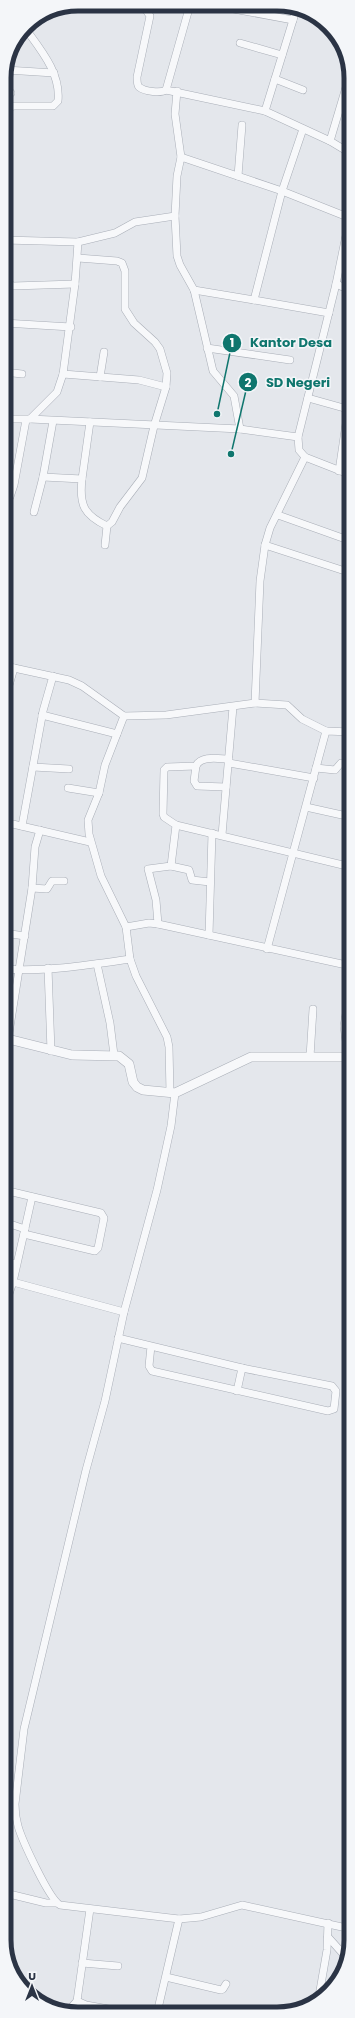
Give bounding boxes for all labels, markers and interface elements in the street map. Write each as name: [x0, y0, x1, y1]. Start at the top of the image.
callout: Kantor Desa: [222, 330, 340, 355]
text: Kantor Desa: [250, 333, 332, 352]
text: 1: [230, 334, 234, 351]
callout: SD Negeri: [238, 370, 338, 395]
text: SD Negeri: [266, 373, 330, 392]
text: 2: [245, 374, 252, 391]
north arrow: [12, 1966, 52, 2006]
text: U: [28, 1968, 36, 1984]

